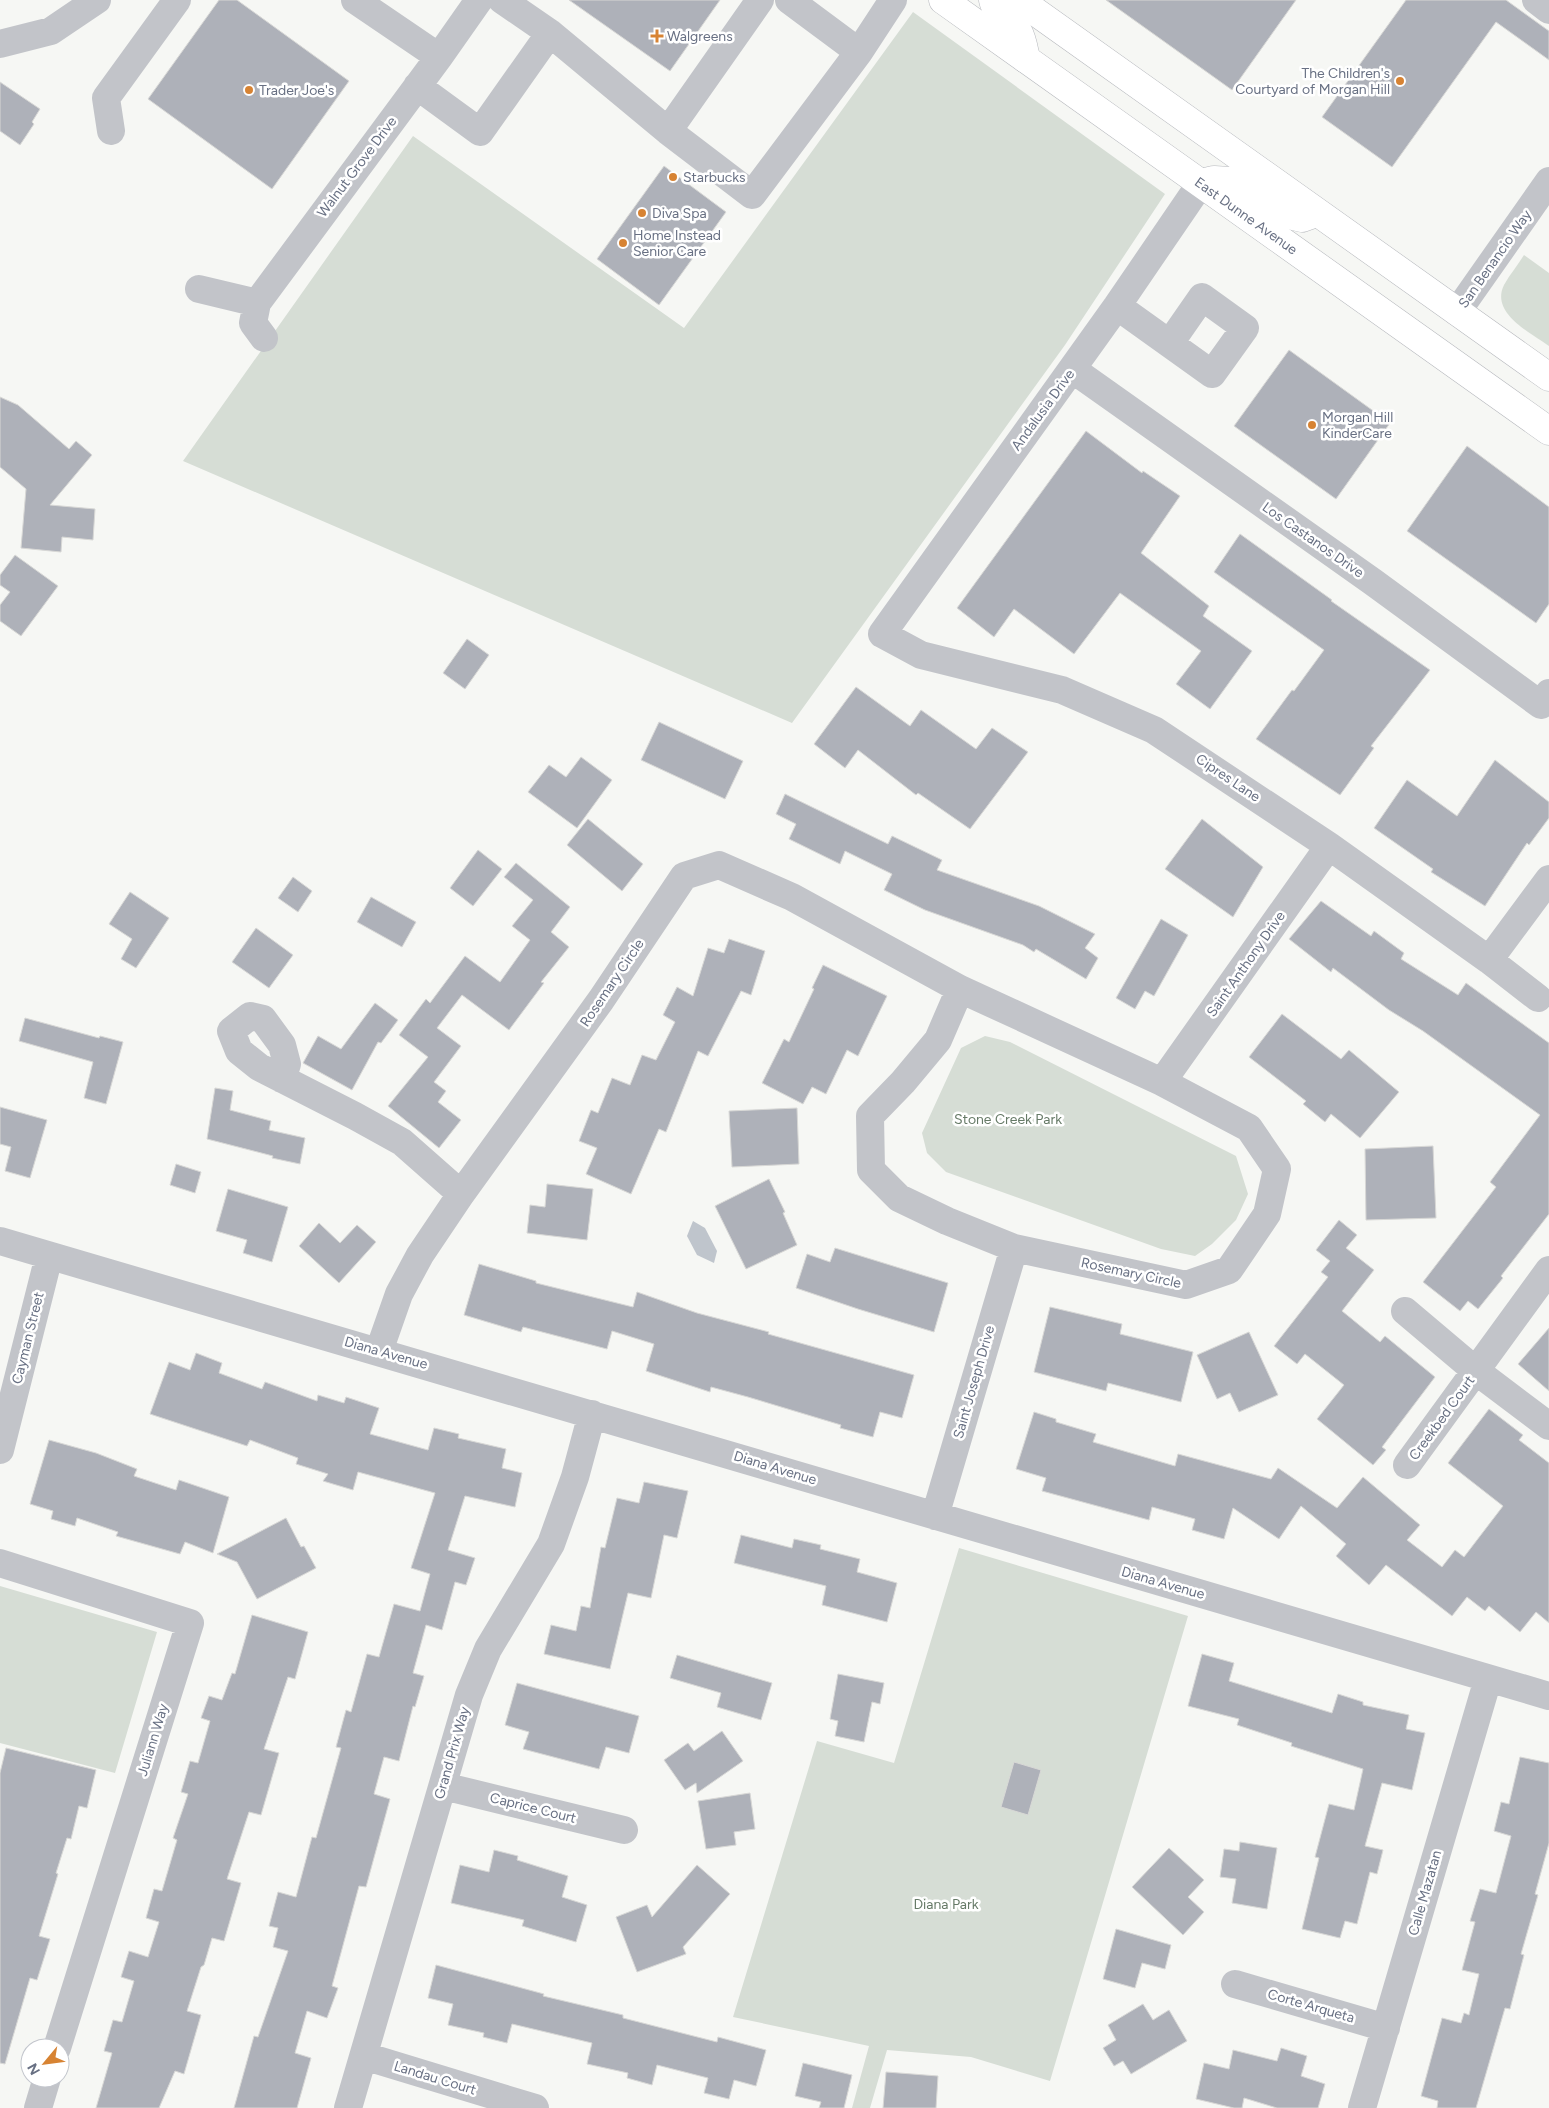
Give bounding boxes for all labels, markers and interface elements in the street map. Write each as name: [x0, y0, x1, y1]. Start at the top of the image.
place label: Walgreens: [667, 28, 733, 45]
marker: Walgreens: [651, 30, 663, 42]
place label: The Children's Courtyard of Morgan Hill: [1235, 65, 1390, 98]
marker: The Children's Courtyard of Morgan Hill: [1394, 75, 1406, 87]
place label: Trader Joe's: [259, 82, 334, 99]
marker: Trader Joe's: [243, 84, 255, 96]
street label: Walnut Grove Drive: [314, 113, 401, 221]
place label: Starbucks: [683, 169, 746, 186]
marker: Starbucks: [667, 171, 679, 183]
street label: East Dunne Avenue: [1191, 173, 1301, 258]
place label: Diva Spa: [652, 205, 707, 222]
street label: San Benancio Way: [1455, 206, 1535, 311]
marker: Diva Spa: [636, 207, 648, 219]
place label: Home Instead Senior Care: [633, 227, 721, 260]
marker: Home Instead Senior Care: [617, 237, 629, 249]
street label: Andalusia Drive: [1008, 366, 1078, 454]
place label: Morgan Hill KinderCare: [1322, 409, 1393, 442]
marker: Morgan Hill KinderCare: [1306, 419, 1318, 431]
street label: Los Castanos Drive: [1259, 499, 1367, 582]
street label: Cipres Lane: [1193, 750, 1264, 806]
street label: Saint Anthony Drive: [1203, 908, 1289, 1020]
street label: Rosemary Circle: [576, 936, 648, 1030]
park label: Stone Creek Park: [954, 1111, 1062, 1128]
street label: Rosemary Circle: [1079, 1254, 1183, 1292]
street label: Cayman Street: [8, 1290, 48, 1386]
street label: Saint Joseph Drive: [950, 1323, 998, 1441]
street label: Diana Avenue: [342, 1333, 430, 1373]
street label: Creekbed Court: [1406, 1372, 1478, 1464]
street label: Diana Avenue: [731, 1447, 819, 1489]
street label: Diana Avenue: [1119, 1563, 1207, 1603]
street label: Juliann Way: [134, 1701, 172, 1778]
street label: Grand Prix Way: [431, 1704, 473, 1801]
street label: Caprice Court: [488, 1789, 578, 1827]
street label: Calle Mazatan: [1405, 1848, 1445, 1937]
park label: Diana Park: [913, 1896, 979, 1913]
street label: Corte Arqueta: [1266, 1985, 1356, 2027]
north arrow: [20, 2038, 70, 2088]
street label: Landau Court: [392, 2057, 478, 2099]
text: N: [24, 2060, 44, 2078]

